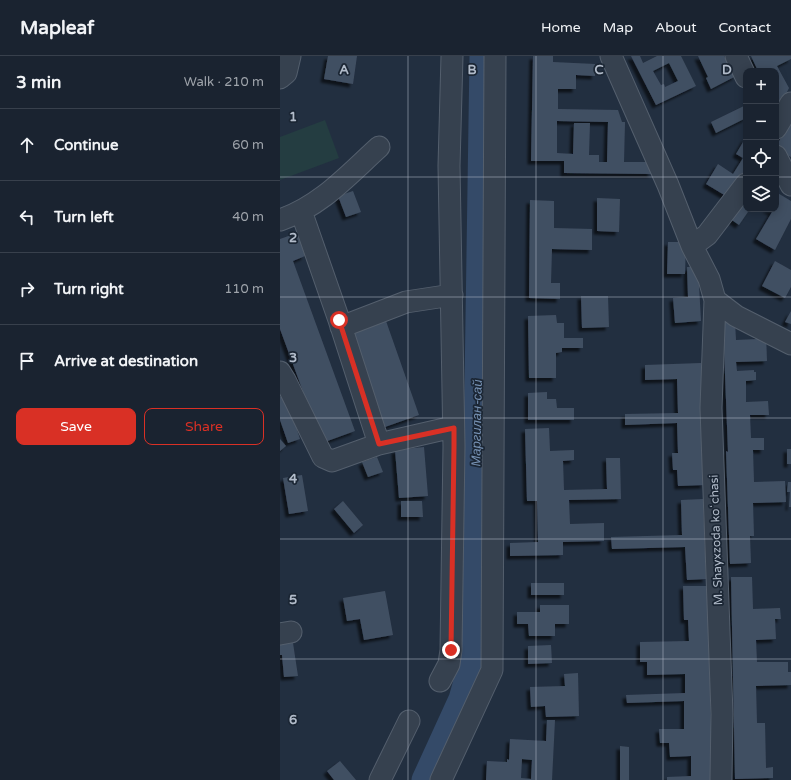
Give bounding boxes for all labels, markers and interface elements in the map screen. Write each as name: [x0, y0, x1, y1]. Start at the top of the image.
text: Mapleaf: [20, 17, 94, 39]
text: Home: [541, 19, 581, 36]
text: Map: [603, 19, 633, 36]
text: About: [655, 19, 697, 36]
text: Contact: [719, 19, 771, 36]
text: A: [339, 62, 349, 78]
text: B: [467, 62, 477, 78]
text: C: [594, 62, 604, 78]
text: D: [722, 62, 732, 78]
map controls: [743, 68, 779, 212]
button: +: [743, 68, 779, 104]
text: 3 min: [16, 72, 61, 93]
text: Walk · 210 m: [184, 74, 264, 90]
button: −: [743, 104, 779, 140]
text: 1: [289, 109, 297, 125]
icon: ahead: [16, 134, 38, 156]
text: Continue: [54, 136, 118, 154]
text: 60 m: [232, 137, 264, 153]
button: locate: [743, 140, 779, 176]
button: layers: [743, 176, 779, 212]
icon: left: [16, 206, 38, 228]
text: Turn left: [54, 208, 114, 226]
text: 40 m: [232, 209, 264, 225]
text: 2: [289, 230, 297, 246]
icon: right: [16, 278, 38, 300]
text: Turn right: [54, 280, 124, 298]
text: 110 m: [224, 281, 264, 297]
route start: [330, 311, 348, 329]
icon: arrive: [16, 350, 38, 372]
text: 3: [289, 350, 297, 366]
text: Arrive at destination: [54, 352, 198, 370]
water label: Маргилан-сай: [468, 379, 486, 467]
button: Save: [16, 408, 136, 445]
button: Share: [144, 408, 264, 445]
text: 4: [289, 471, 298, 487]
street label: M. Shayxzoda koʻchasi: [707, 474, 725, 606]
text: 5: [289, 592, 297, 608]
route end: [442, 641, 460, 659]
text: 6: [289, 712, 297, 728]

